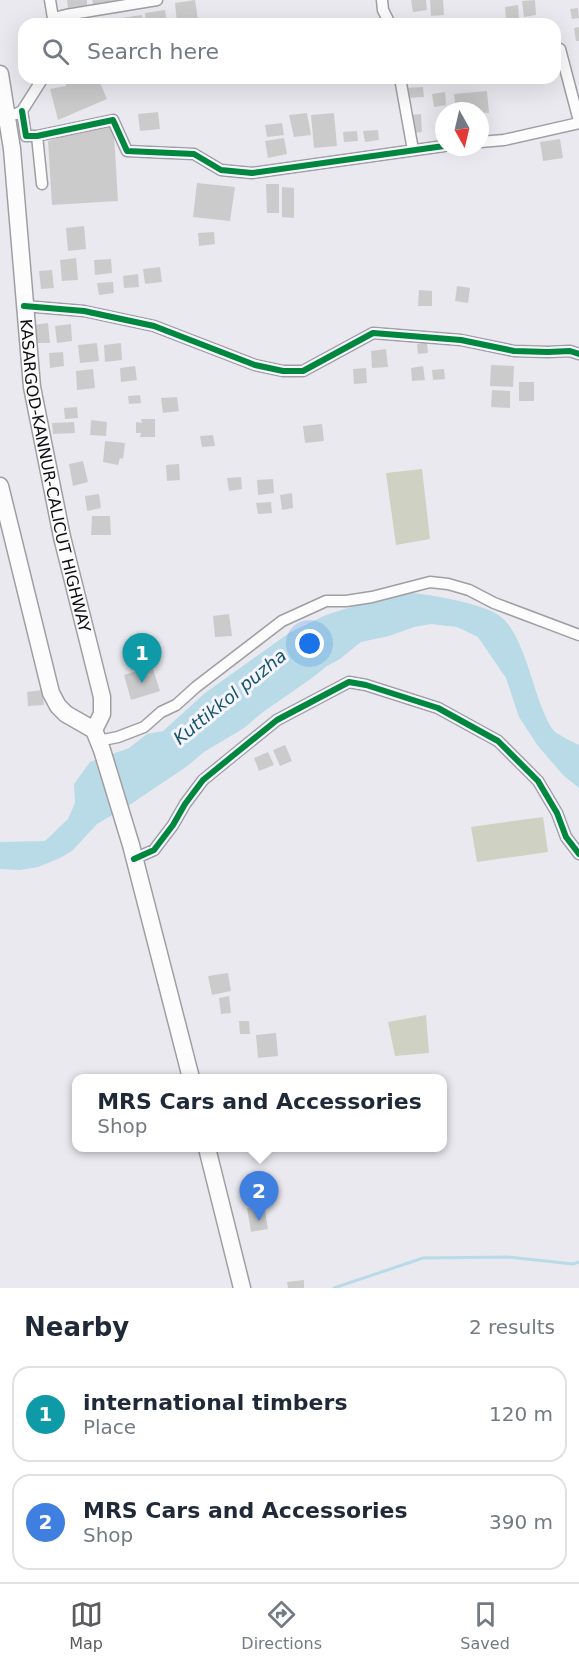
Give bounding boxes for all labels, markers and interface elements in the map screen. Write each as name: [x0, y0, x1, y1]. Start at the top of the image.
search box: [18, 18, 561, 84]
icon: search: [39, 35, 72, 68]
text: Search here: [87, 39, 219, 64]
north arrow: [435, 102, 489, 156]
street label: KASARGOD-KANNUR-CALICUT HIGHWAY: [16, 318, 94, 634]
your location: [295, 629, 324, 658]
pin: 1: [122, 634, 162, 683]
water label: Kuttikkol puzha: [169, 645, 290, 749]
popup: [72, 1074, 447, 1152]
text: MRS Cars and Accessories: [97, 1089, 422, 1114]
text: Shop: [97, 1114, 148, 1138]
pin: 2: [240, 1172, 278, 1221]
text: Nearby: [24, 1312, 129, 1342]
text: 2 results: [469, 1315, 555, 1339]
text: international timbers: [83, 1390, 347, 1415]
text: 1: [39, 1402, 52, 1426]
text: 120 m: [489, 1402, 553, 1426]
text: Place: [83, 1415, 136, 1439]
text: MRS Cars and Accessories: [83, 1498, 408, 1523]
text: 2: [39, 1510, 52, 1534]
text: 390 m: [489, 1510, 553, 1534]
text: Shop: [83, 1523, 133, 1547]
tab: Map: [69, 1598, 103, 1653]
tab: Directions: [241, 1598, 322, 1653]
tab: Saved: [460, 1598, 510, 1653]

